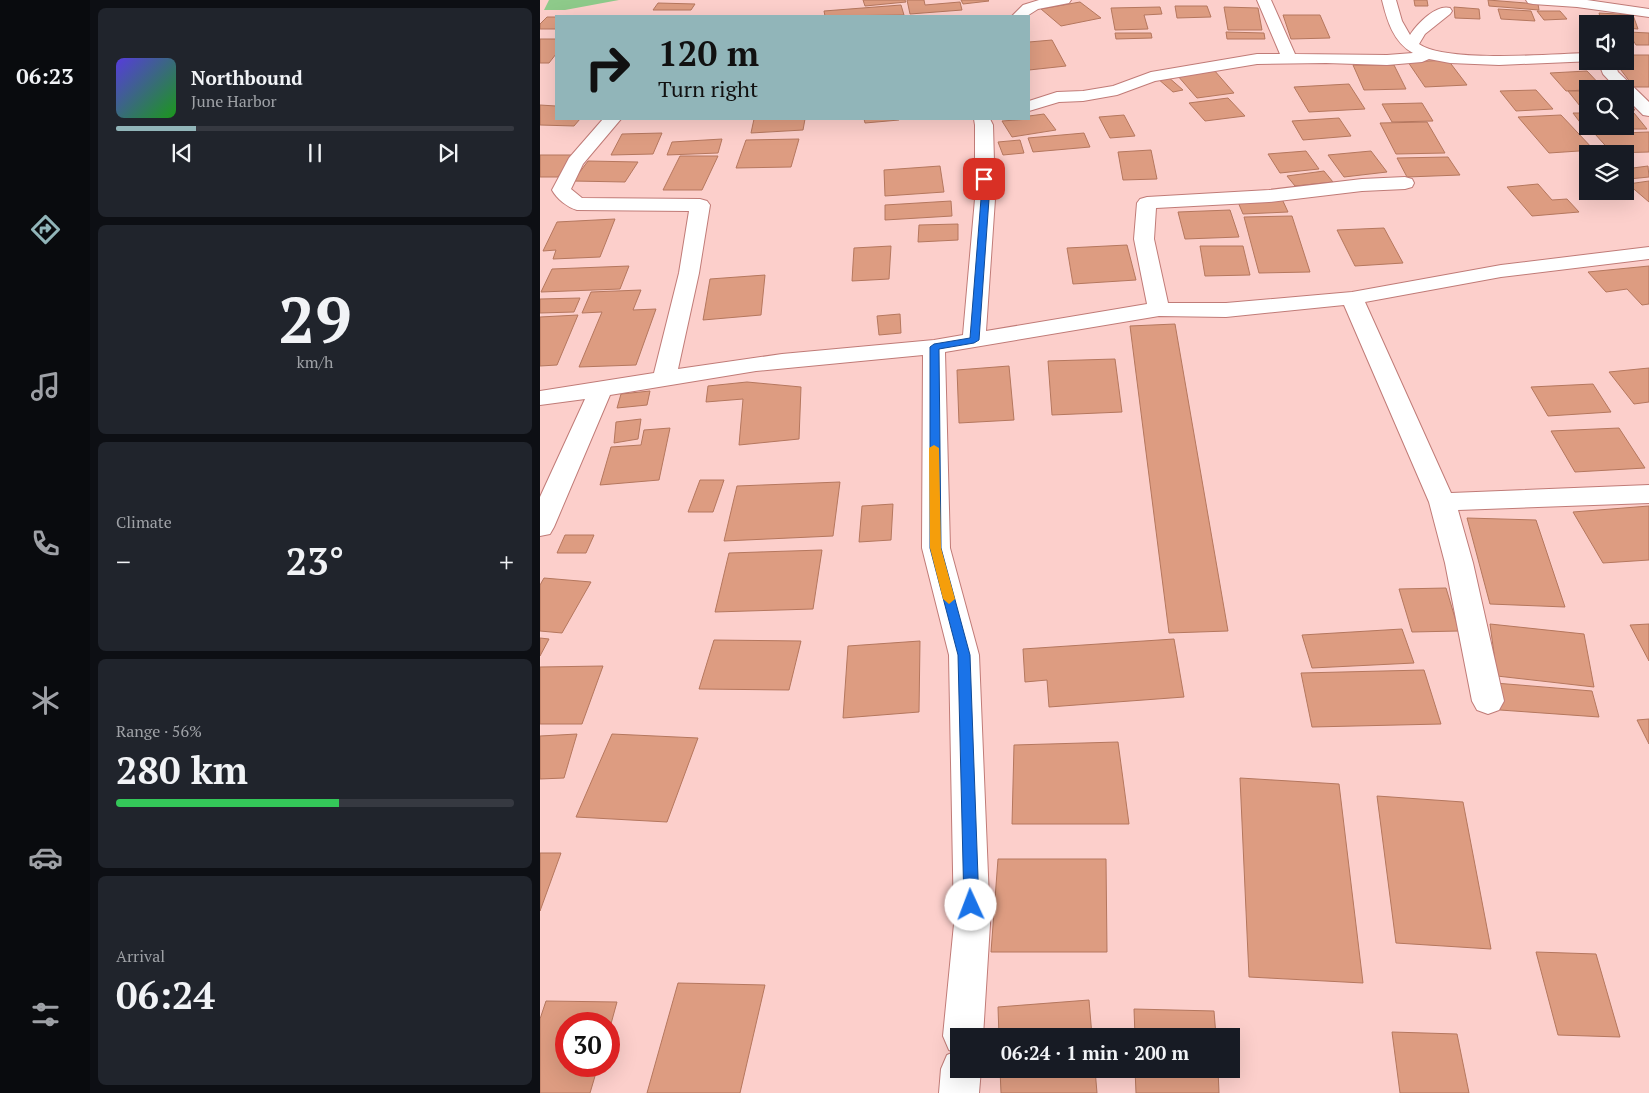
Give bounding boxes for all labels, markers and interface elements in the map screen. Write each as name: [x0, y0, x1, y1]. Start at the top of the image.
map controls: [1579, 15, 1634, 200]
button: sound: [1579, 15, 1634, 70]
text: 120 m: [658, 30, 759, 76]
icon: right: [575, 35, 640, 100]
text: 06:23: [16, 61, 74, 90]
text: Northbound: [191, 65, 303, 90]
text: Turn right: [658, 74, 758, 103]
button: search: [1579, 80, 1634, 135]
text: June Harbor: [191, 90, 277, 112]
icon: previous: [168, 139, 196, 167]
icon: pause: [301, 139, 329, 167]
icon: next: [434, 139, 462, 167]
button: layers: [1579, 145, 1634, 200]
pin: [963, 158, 1005, 200]
icon: arrive: [970, 165, 998, 193]
icon: directions: [28, 212, 63, 247]
text: 29: [278, 275, 352, 362]
text: km/h: [297, 351, 333, 373]
icon: music: [28, 369, 63, 404]
text: Climate: [116, 511, 172, 533]
icon: phone: [28, 526, 63, 561]
text: 23°: [286, 536, 344, 586]
text: −: [116, 543, 131, 580]
text: +: [499, 543, 514, 580]
icon: climate: [28, 683, 63, 718]
text: Range · 56%: [116, 720, 202, 742]
text: 280 km: [116, 745, 248, 795]
icon: car: [28, 840, 63, 875]
position arrow: [944, 878, 996, 930]
text: Arrival: [116, 945, 165, 967]
text: 06:24: [116, 970, 215, 1020]
icon: filters: [28, 997, 63, 1032]
speed limit sign: 30: [555, 1012, 620, 1077]
text: 06:24 · 1 min · 200 m: [1001, 1040, 1189, 1065]

